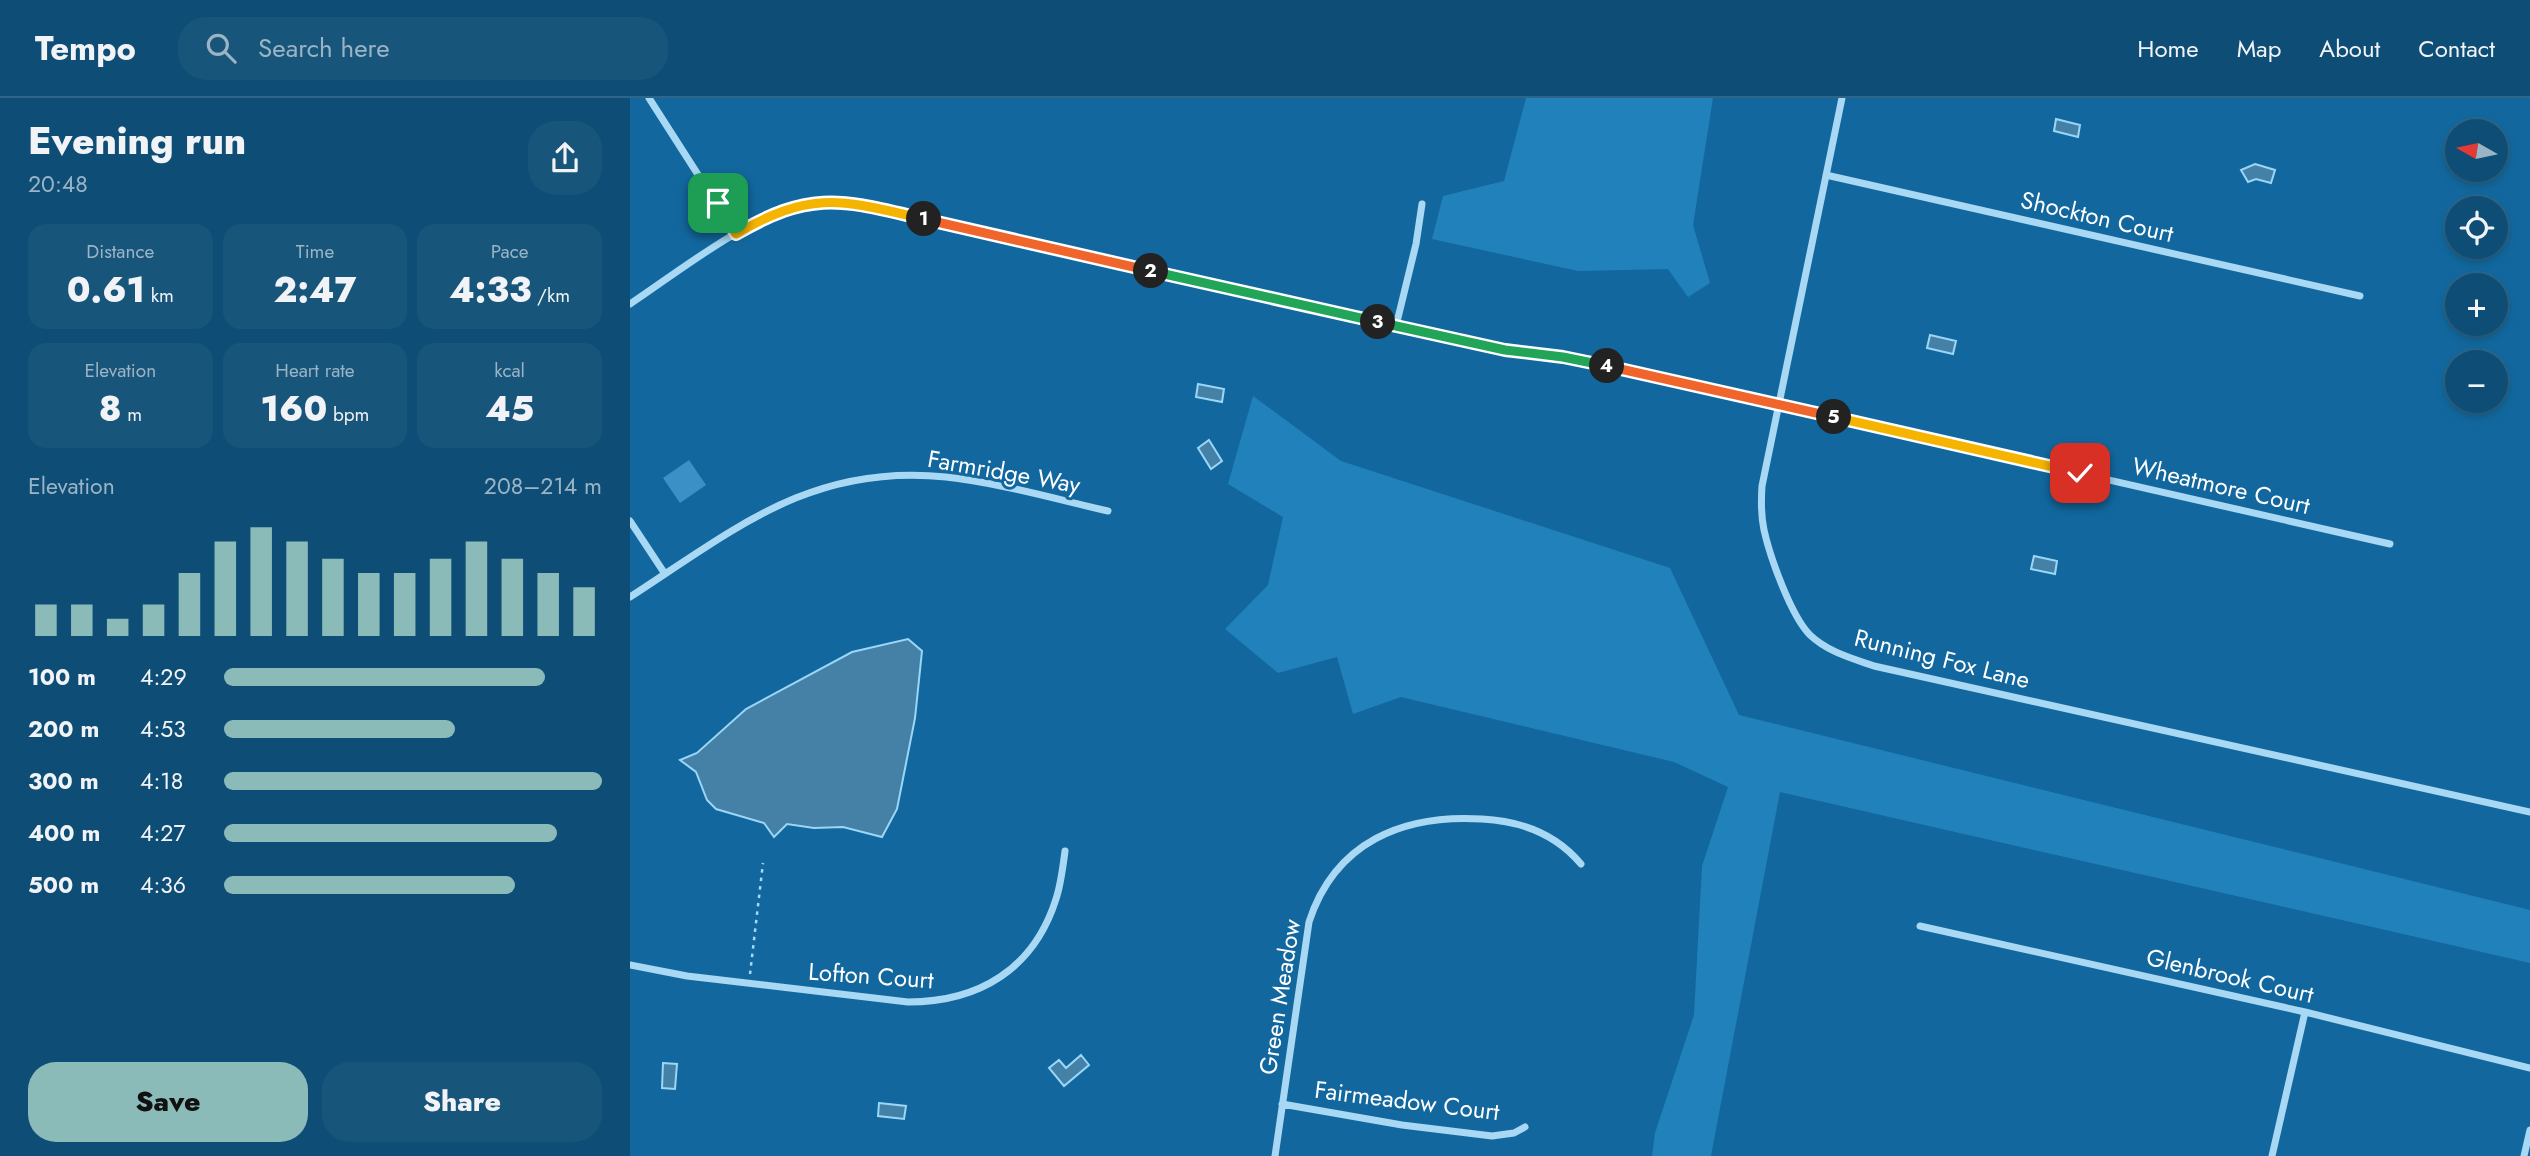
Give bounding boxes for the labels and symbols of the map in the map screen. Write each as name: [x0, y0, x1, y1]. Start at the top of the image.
north arrow: [2445, 119, 2508, 182]
pin: [688, 173, 748, 233]
street label: Shockton Court: [2017, 182, 2177, 251]
pin: 1: [906, 202, 942, 236]
pin: 2: [1134, 254, 1168, 288]
pin: 3: [1360, 304, 1396, 340]
pin: 4: [1590, 348, 1625, 384]
pin: 5: [1816, 400, 1852, 434]
street label: Farmridge Way: [925, 441, 1084, 502]
pin: [2050, 443, 2110, 503]
street label: Wheatmore Court: [2129, 448, 2314, 523]
street label: Running Fox Lane: [1851, 620, 2033, 697]
street label: Green Meadow: [1250, 916, 1309, 1077]
street label: Glenbrook Court: [2143, 939, 2317, 1012]
street label: Lofton Court: [807, 954, 935, 997]
street label: Fairmeadow Court: [1313, 1072, 1502, 1129]

